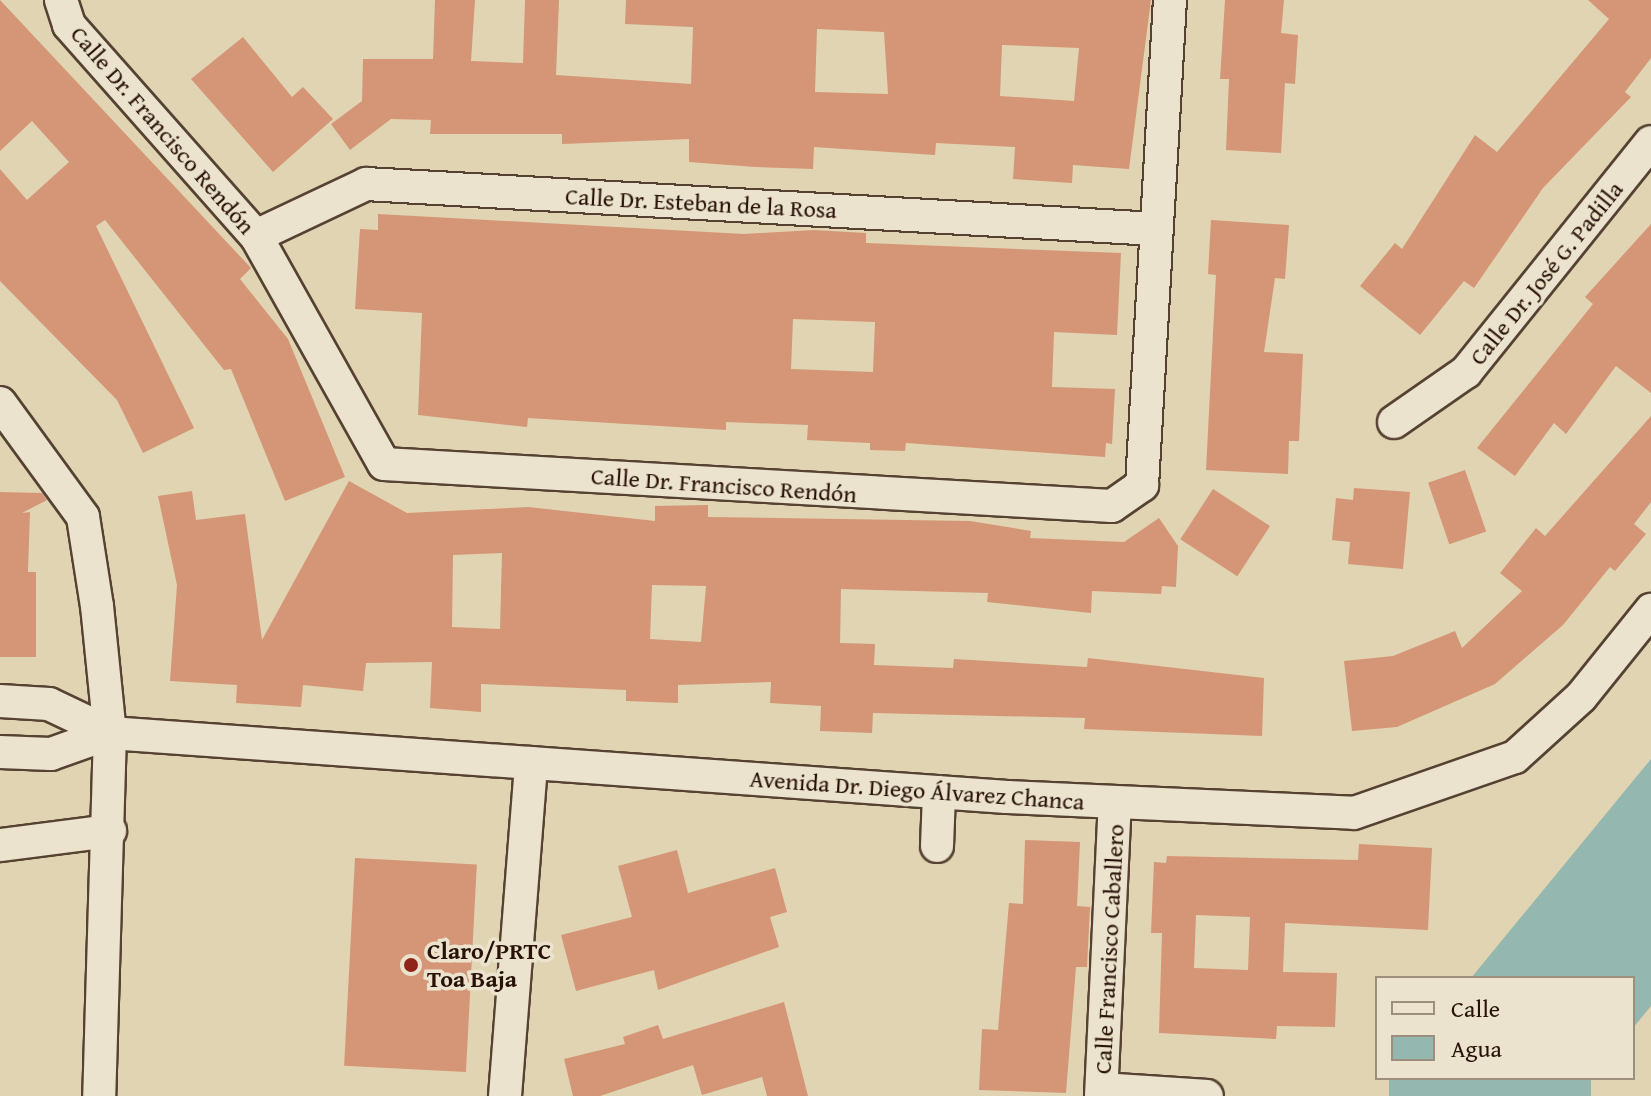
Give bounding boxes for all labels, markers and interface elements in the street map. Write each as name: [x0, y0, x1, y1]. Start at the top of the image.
street label: Calle Dr. Francisco Rendón: [65, 20, 261, 240]
street label: Calle Dr. José G. Padilla: [1463, 175, 1629, 371]
street label: Calle Dr. Esteban de la Rosa: [565, 182, 837, 224]
street label: Calle Dr. Francisco Rendón: [590, 461, 858, 509]
street label: Avenida Dr. Diego Álvarez Chanca: [749, 764, 1085, 816]
street label: Calle Francisco Caballero: [1088, 823, 1130, 1075]
place label: Claro/PRTC Toa Baja: [427, 937, 551, 993]
marker: Claro/PRTC Toa Baja: [402, 956, 420, 974]
legend: [1375, 976, 1635, 1080]
text: Calle: [1451, 991, 1500, 1026]
text: Agua: [1451, 1031, 1502, 1066]

